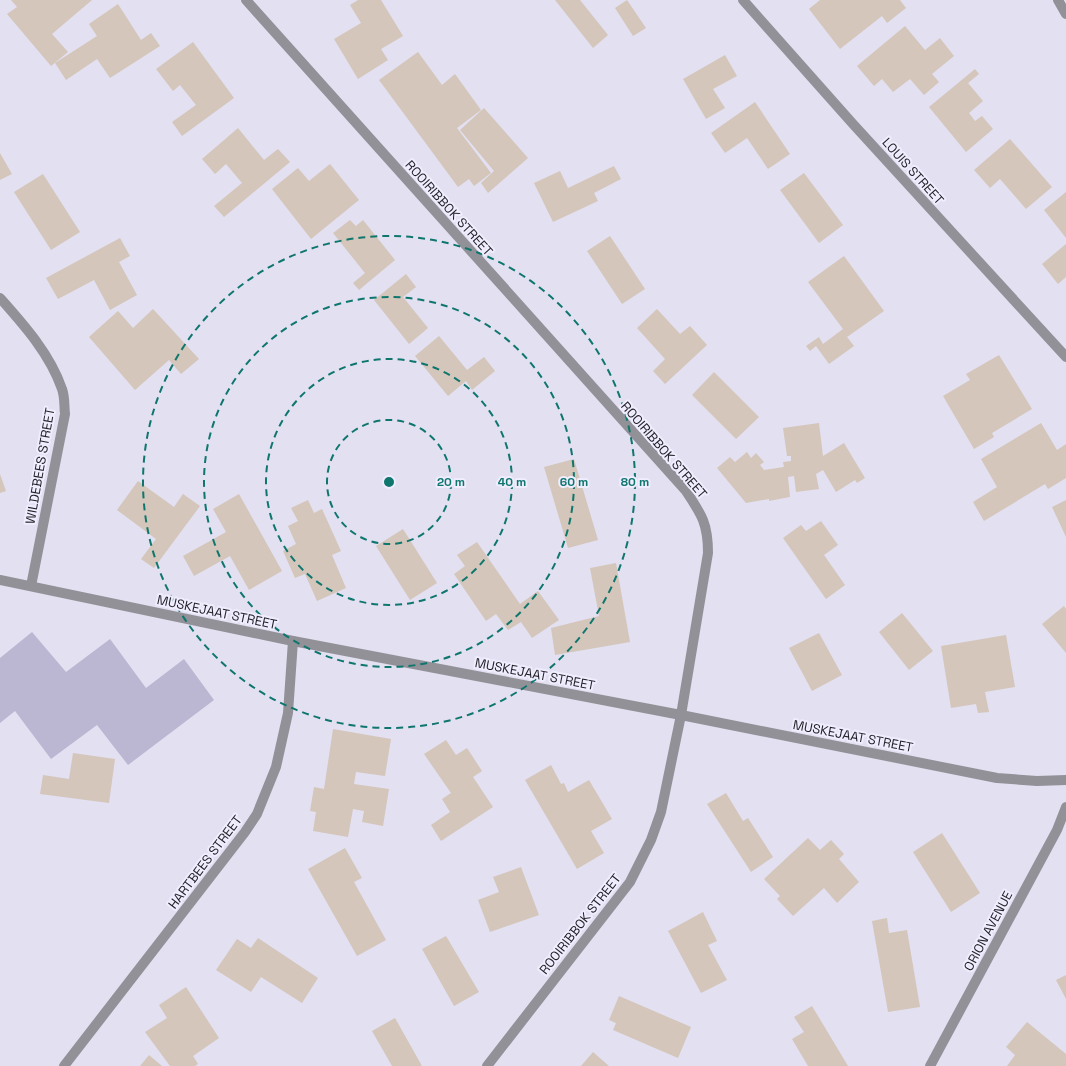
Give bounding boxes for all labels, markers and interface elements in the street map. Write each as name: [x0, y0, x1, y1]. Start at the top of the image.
street label: LOUIS STREET: [878, 134, 948, 208]
street label: ROOIRIBBOK STREET: [402, 157, 497, 260]
street label: ROOIRIBBOK STREET: [617, 398, 711, 502]
street label: WILDEBEES STREET: [21, 406, 59, 525]
text: 20 m: [437, 474, 465, 490]
text: 40 m: [498, 474, 526, 490]
text: 60 m: [560, 474, 588, 490]
text: 80 m: [621, 474, 649, 490]
centre of rings: [382, 475, 396, 489]
street label: MUSKEJAAT STREET: [155, 591, 279, 633]
street label: MUSKEJAAT STREET: [473, 654, 597, 694]
street label: MUSKEJAAT STREET: [791, 716, 915, 756]
street label: HARTBEES STREET: [164, 812, 246, 912]
street label: ROOIRIBBOK STREET: [535, 870, 625, 978]
street label: ORION AVENUE: [960, 888, 1016, 974]

